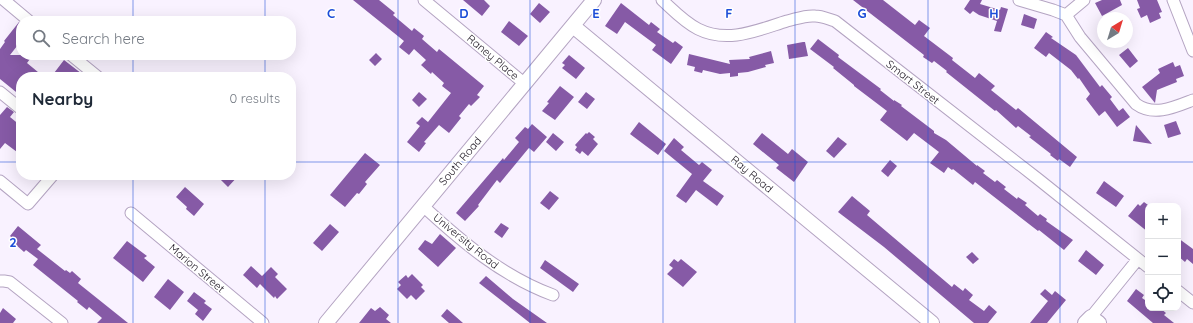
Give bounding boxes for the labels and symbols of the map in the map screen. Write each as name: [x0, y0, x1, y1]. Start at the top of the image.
text: C: [327, 5, 335, 21]
text: D: [459, 5, 469, 21]
text: E: [592, 5, 600, 21]
text: F: [725, 5, 733, 21]
text: G: [857, 5, 867, 21]
text: H: [989, 5, 999, 21]
north arrow: [1097, 12, 1133, 48]
street label: Raney Place: [464, 31, 522, 83]
street label: Smart Street: [884, 57, 943, 107]
street label: South Road: [436, 134, 484, 188]
street label: Ray Road: [728, 152, 776, 196]
street label: University Road: [430, 210, 502, 272]
text: 2: [9, 234, 17, 250]
street label: Marion Street: [166, 241, 228, 296]

